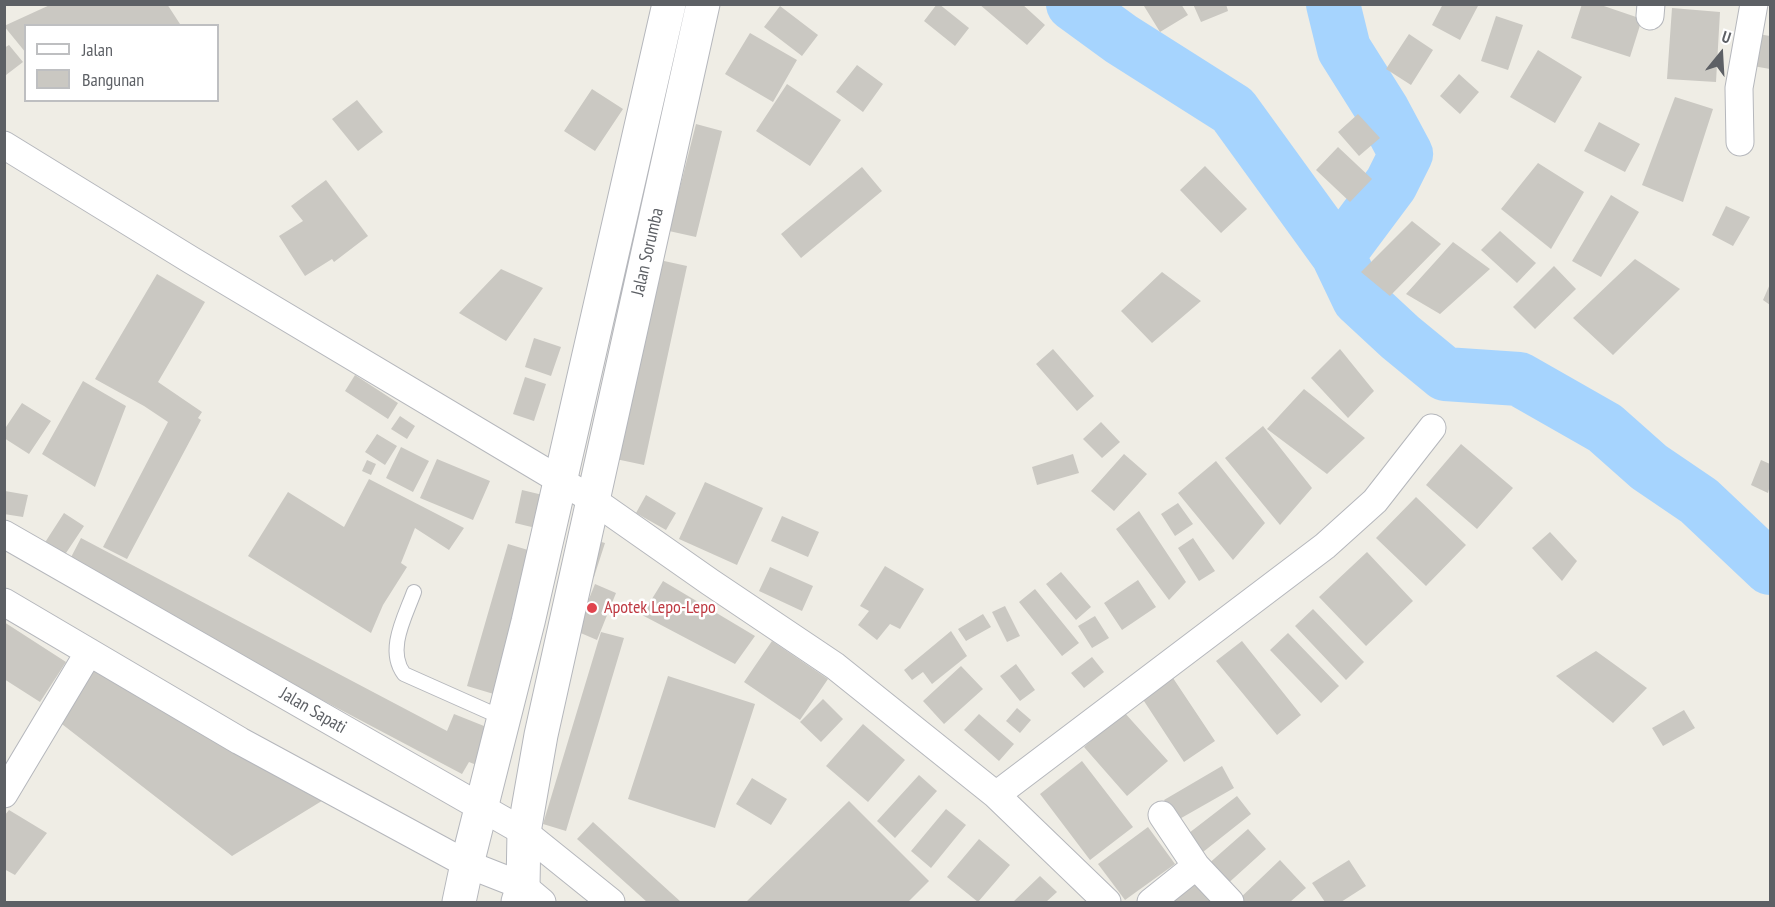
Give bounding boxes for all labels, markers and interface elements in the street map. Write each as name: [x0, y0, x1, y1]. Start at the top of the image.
legend: [24, 24, 219, 102]
north arrow: [1691, 24, 1751, 84]
text: U: [1720, 26, 1734, 48]
text: Jalan: [82, 38, 113, 61]
text: Bangunan: [82, 68, 144, 91]
street label: Jalan Sorumba: [627, 206, 669, 298]
place label: Apotek Lepo-Lepo: [604, 597, 716, 619]
marker: Apotek Lepo-Lepo: [585, 601, 599, 615]
street label: Jalan Sapati: [276, 683, 350, 739]

